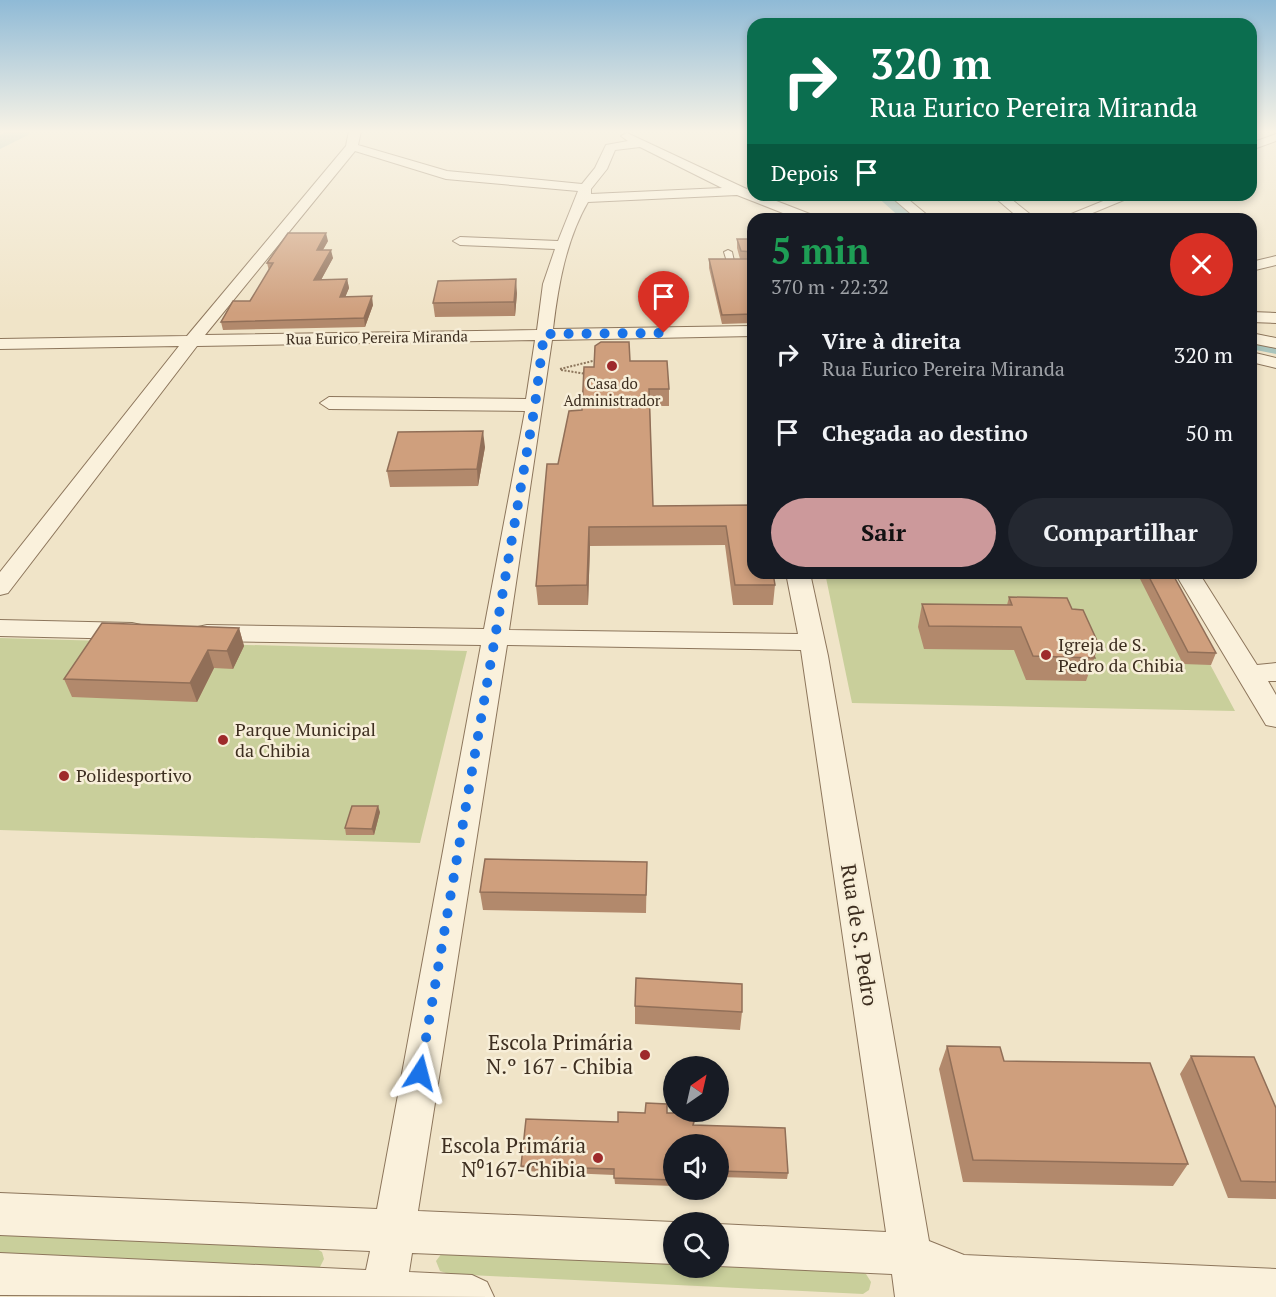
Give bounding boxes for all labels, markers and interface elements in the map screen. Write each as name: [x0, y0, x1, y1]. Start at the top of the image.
text: 320 m: [870, 35, 991, 91]
icon: right: [771, 42, 849, 120]
text: Rua Eurico Pereira Miranda: [870, 89, 1198, 125]
icon: arrive: [850, 156, 883, 189]
text: Depois: [771, 158, 838, 187]
text: 5 min: [771, 227, 869, 274]
button: close: [1170, 233, 1233, 296]
pin: [638, 271, 689, 333]
text: 370 m · 22:32: [771, 273, 889, 300]
icon: arrive: [647, 280, 680, 313]
street label: Rua Eurico Pereira Miranda: [286, 325, 469, 349]
text: Vire à direita: [822, 326, 961, 355]
icon: right: [771, 338, 804, 371]
text: 320 m: [1173, 340, 1233, 369]
text: Rua Eurico Pereira Miranda: [822, 355, 1065, 382]
marker: Casa do Administrador: [605, 359, 619, 373]
place label: Casa do Administrador: [563, 373, 661, 410]
icon: arrive: [771, 416, 804, 449]
text: Chegada ao destino: [822, 418, 1028, 447]
text: 50 m: [1185, 418, 1233, 447]
button: Sair: [771, 498, 996, 567]
button: Compartilhar: [1008, 498, 1233, 567]
place label: Igreja de S. Pedro da Chibia: [1058, 632, 1184, 677]
marker: Igreja de S. Pedro da Chibia: [1039, 648, 1053, 662]
place label: Parque Municipal da Chibia: [235, 717, 376, 762]
marker: Parque Municipal da Chibia: [216, 733, 230, 747]
place label: Polidesportivo: [76, 763, 192, 787]
marker: Polidesportivo: [57, 769, 71, 783]
street label: Rua de S. Pedro: [835, 862, 885, 1008]
place label: Escola Primária N.º 167 - Chibia: [486, 1028, 633, 1080]
position arrow: [388, 1041, 452, 1105]
marker: Escola Primária N.º 167 - Chibia: [638, 1048, 652, 1062]
north arrow: [663, 1056, 729, 1122]
map controls: [663, 1056, 729, 1278]
place label: Escola Primária N⁰167-Chibia: [441, 1131, 586, 1183]
button: sound: [663, 1134, 729, 1200]
marker: Escola Primária N⁰167-Chibia: [591, 1151, 605, 1165]
button: search: [663, 1212, 729, 1278]

